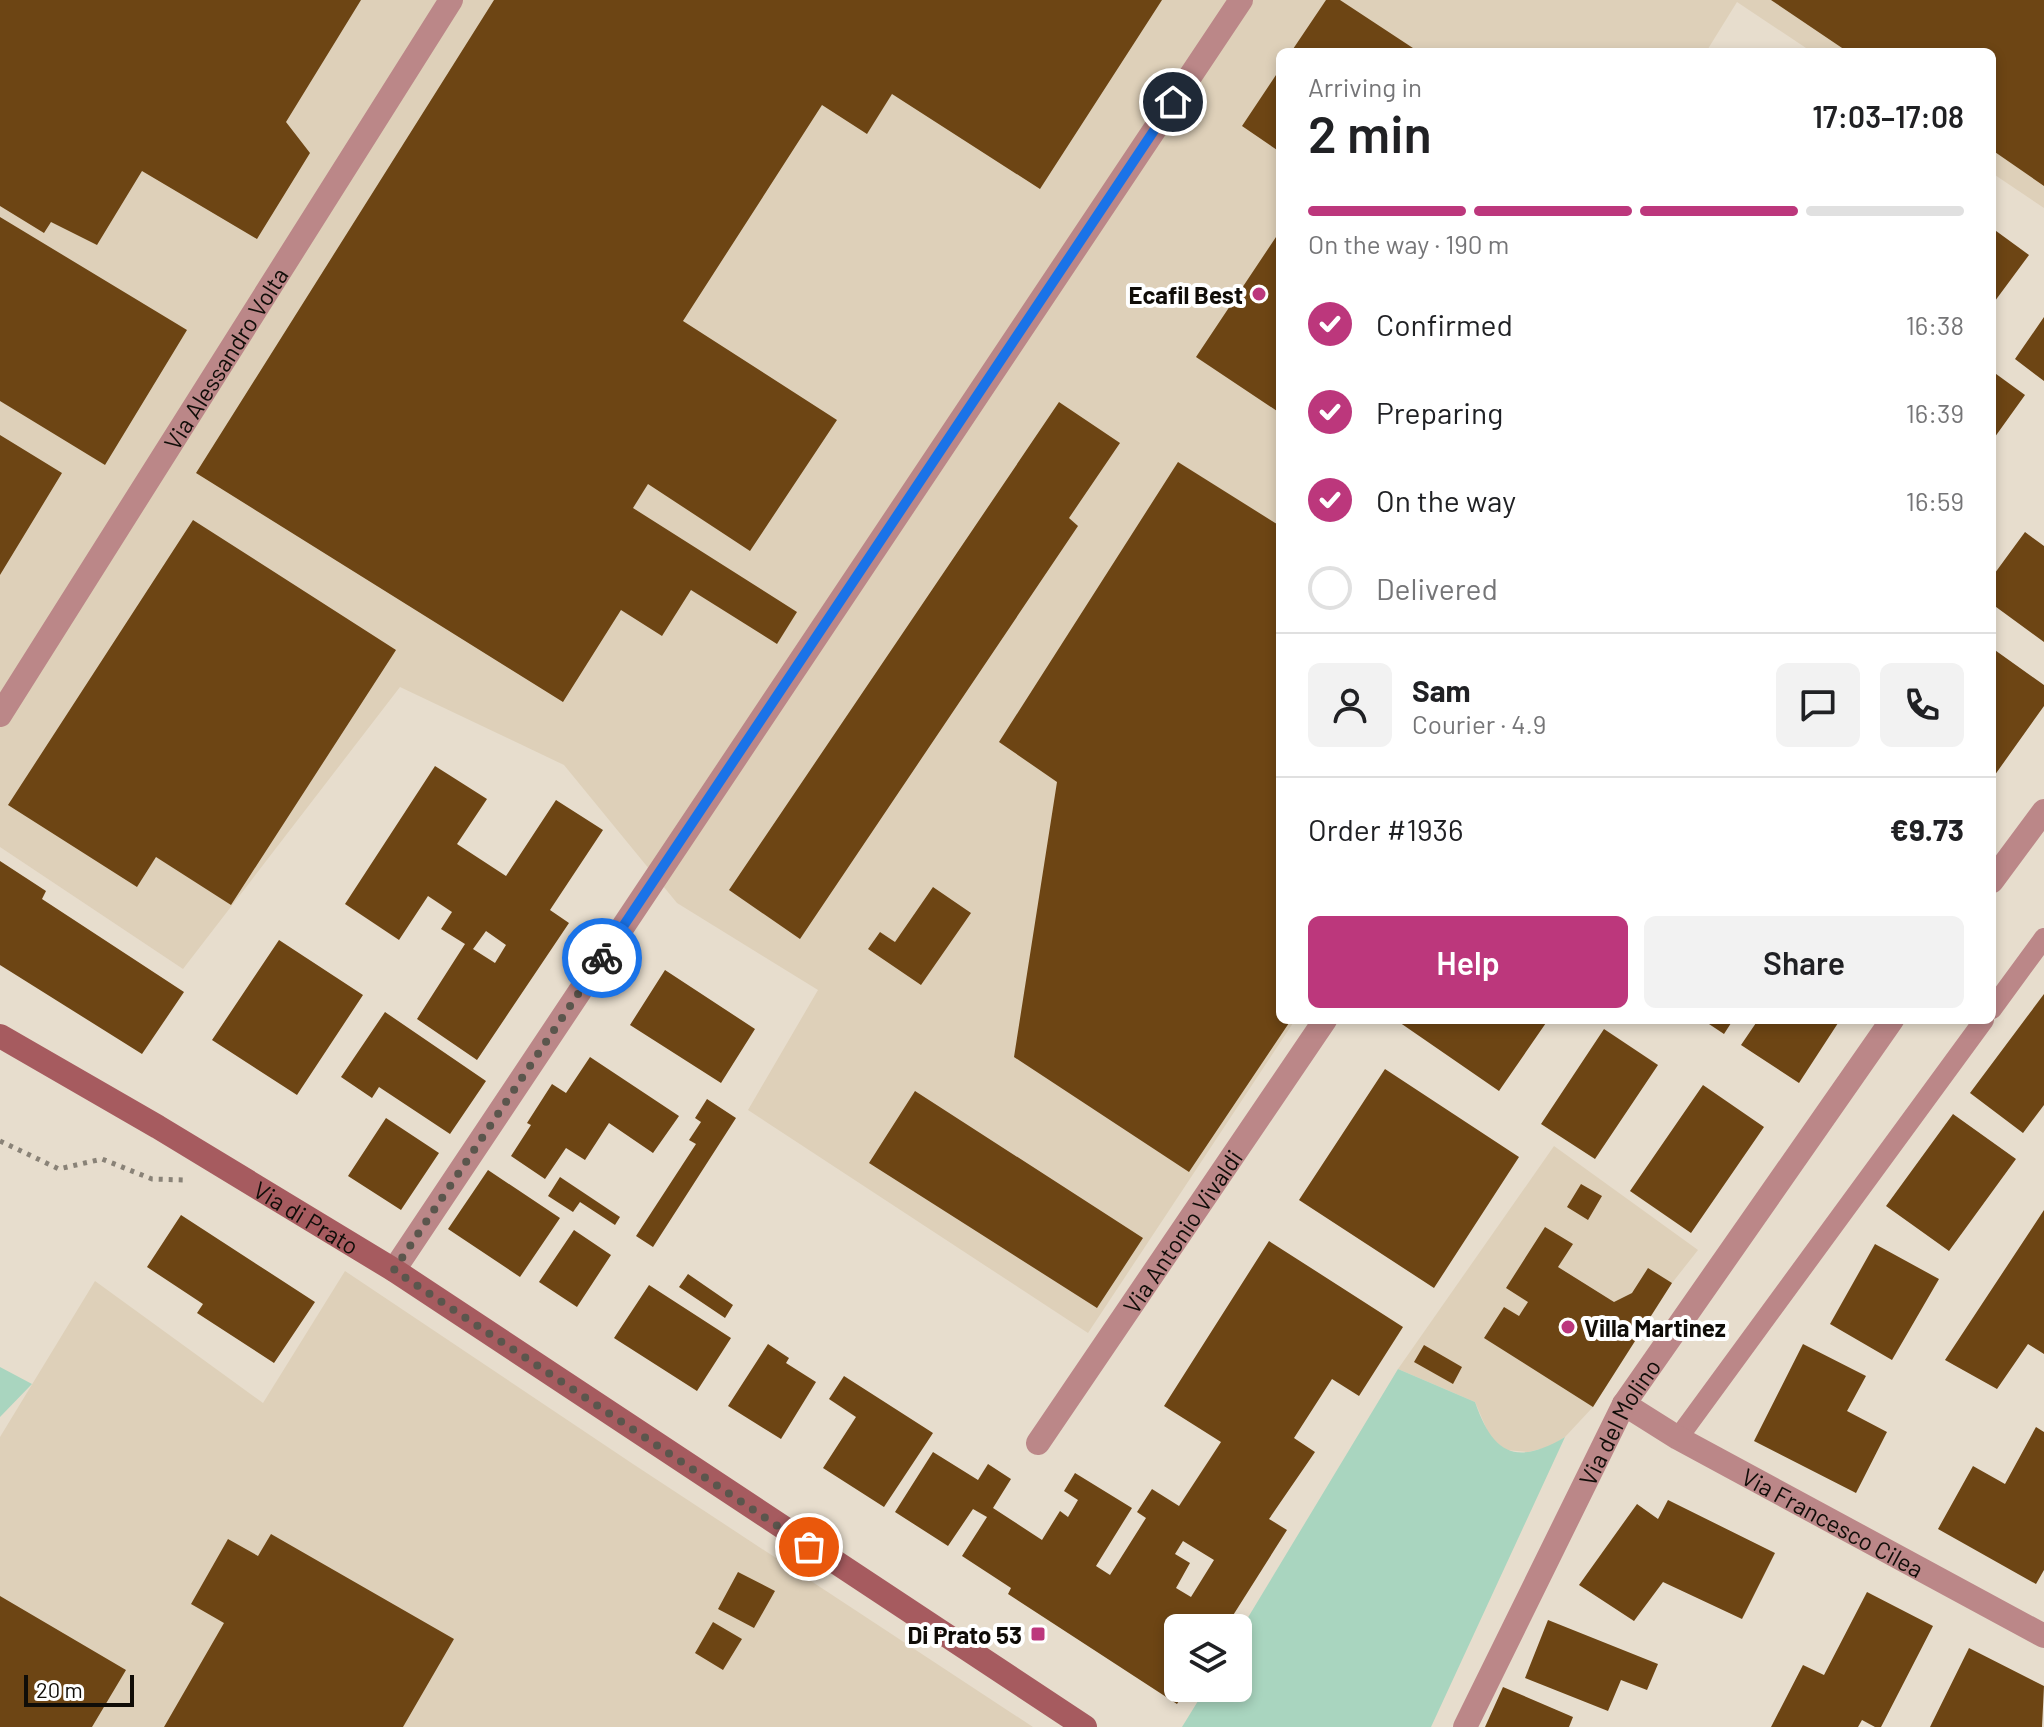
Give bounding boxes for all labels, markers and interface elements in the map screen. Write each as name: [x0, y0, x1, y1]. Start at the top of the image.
pin: [1139, 68, 1207, 136]
text: Arriving in: [1308, 71, 1422, 102]
icon: home: [1151, 80, 1195, 124]
text: 17:03–17:08: [1812, 98, 1964, 134]
text: 2 min: [1308, 101, 1432, 163]
text: On the way · 190 m: [1308, 228, 1509, 259]
street label: Via Alessandro Volta: [157, 262, 293, 455]
place label: Ecafil Best: [1128, 280, 1243, 309]
marker: Ecafil Best: [1250, 285, 1268, 303]
icon: check: [1308, 302, 1352, 346]
text: Confirmed: [1376, 306, 1513, 342]
text: 16:38: [1906, 309, 1964, 340]
icon: check: [1308, 390, 1352, 434]
text: Preparing: [1376, 394, 1503, 430]
text: 16:39: [1906, 397, 1964, 428]
icon: check: [1308, 478, 1352, 522]
text: On the way: [1376, 482, 1516, 518]
text: 16:59: [1906, 485, 1964, 516]
text: Delivered: [1376, 570, 1498, 606]
button: person: [1308, 663, 1392, 747]
button: chat: [1776, 663, 1860, 747]
button: phone: [1880, 663, 1964, 747]
text: Sam: [1412, 672, 1471, 708]
text: Courier · 4.9: [1412, 708, 1546, 739]
text: Order #1936: [1308, 811, 1464, 847]
text: €9.73: [1890, 811, 1964, 847]
button: Help: [1308, 916, 1628, 1008]
button: Share: [1644, 916, 1964, 1008]
courier: [562, 918, 642, 998]
icon: bike: [580, 936, 624, 980]
street label: Via Antonio Vivaldi: [1116, 1144, 1248, 1319]
street label: Via di Prato: [249, 1174, 364, 1260]
place label: Villa Martinez: [1584, 1313, 1726, 1342]
marker: Villa Martinez: [1559, 1318, 1577, 1336]
street label: Via del Molino: [1572, 1353, 1666, 1490]
street label: Via Francesco Cilea: [1737, 1461, 1929, 1583]
pin: [775, 1513, 843, 1581]
icon: bag: [787, 1525, 831, 1569]
map controls: [1164, 1614, 1252, 1702]
button: layers: [1164, 1614, 1252, 1702]
place label: Di Prato 53: [907, 1620, 1022, 1649]
marker: Di Prato 53: [1029, 1625, 1047, 1643]
scale bar: [24, 1671, 134, 1707]
text: 20 m: [36, 1676, 83, 1702]

